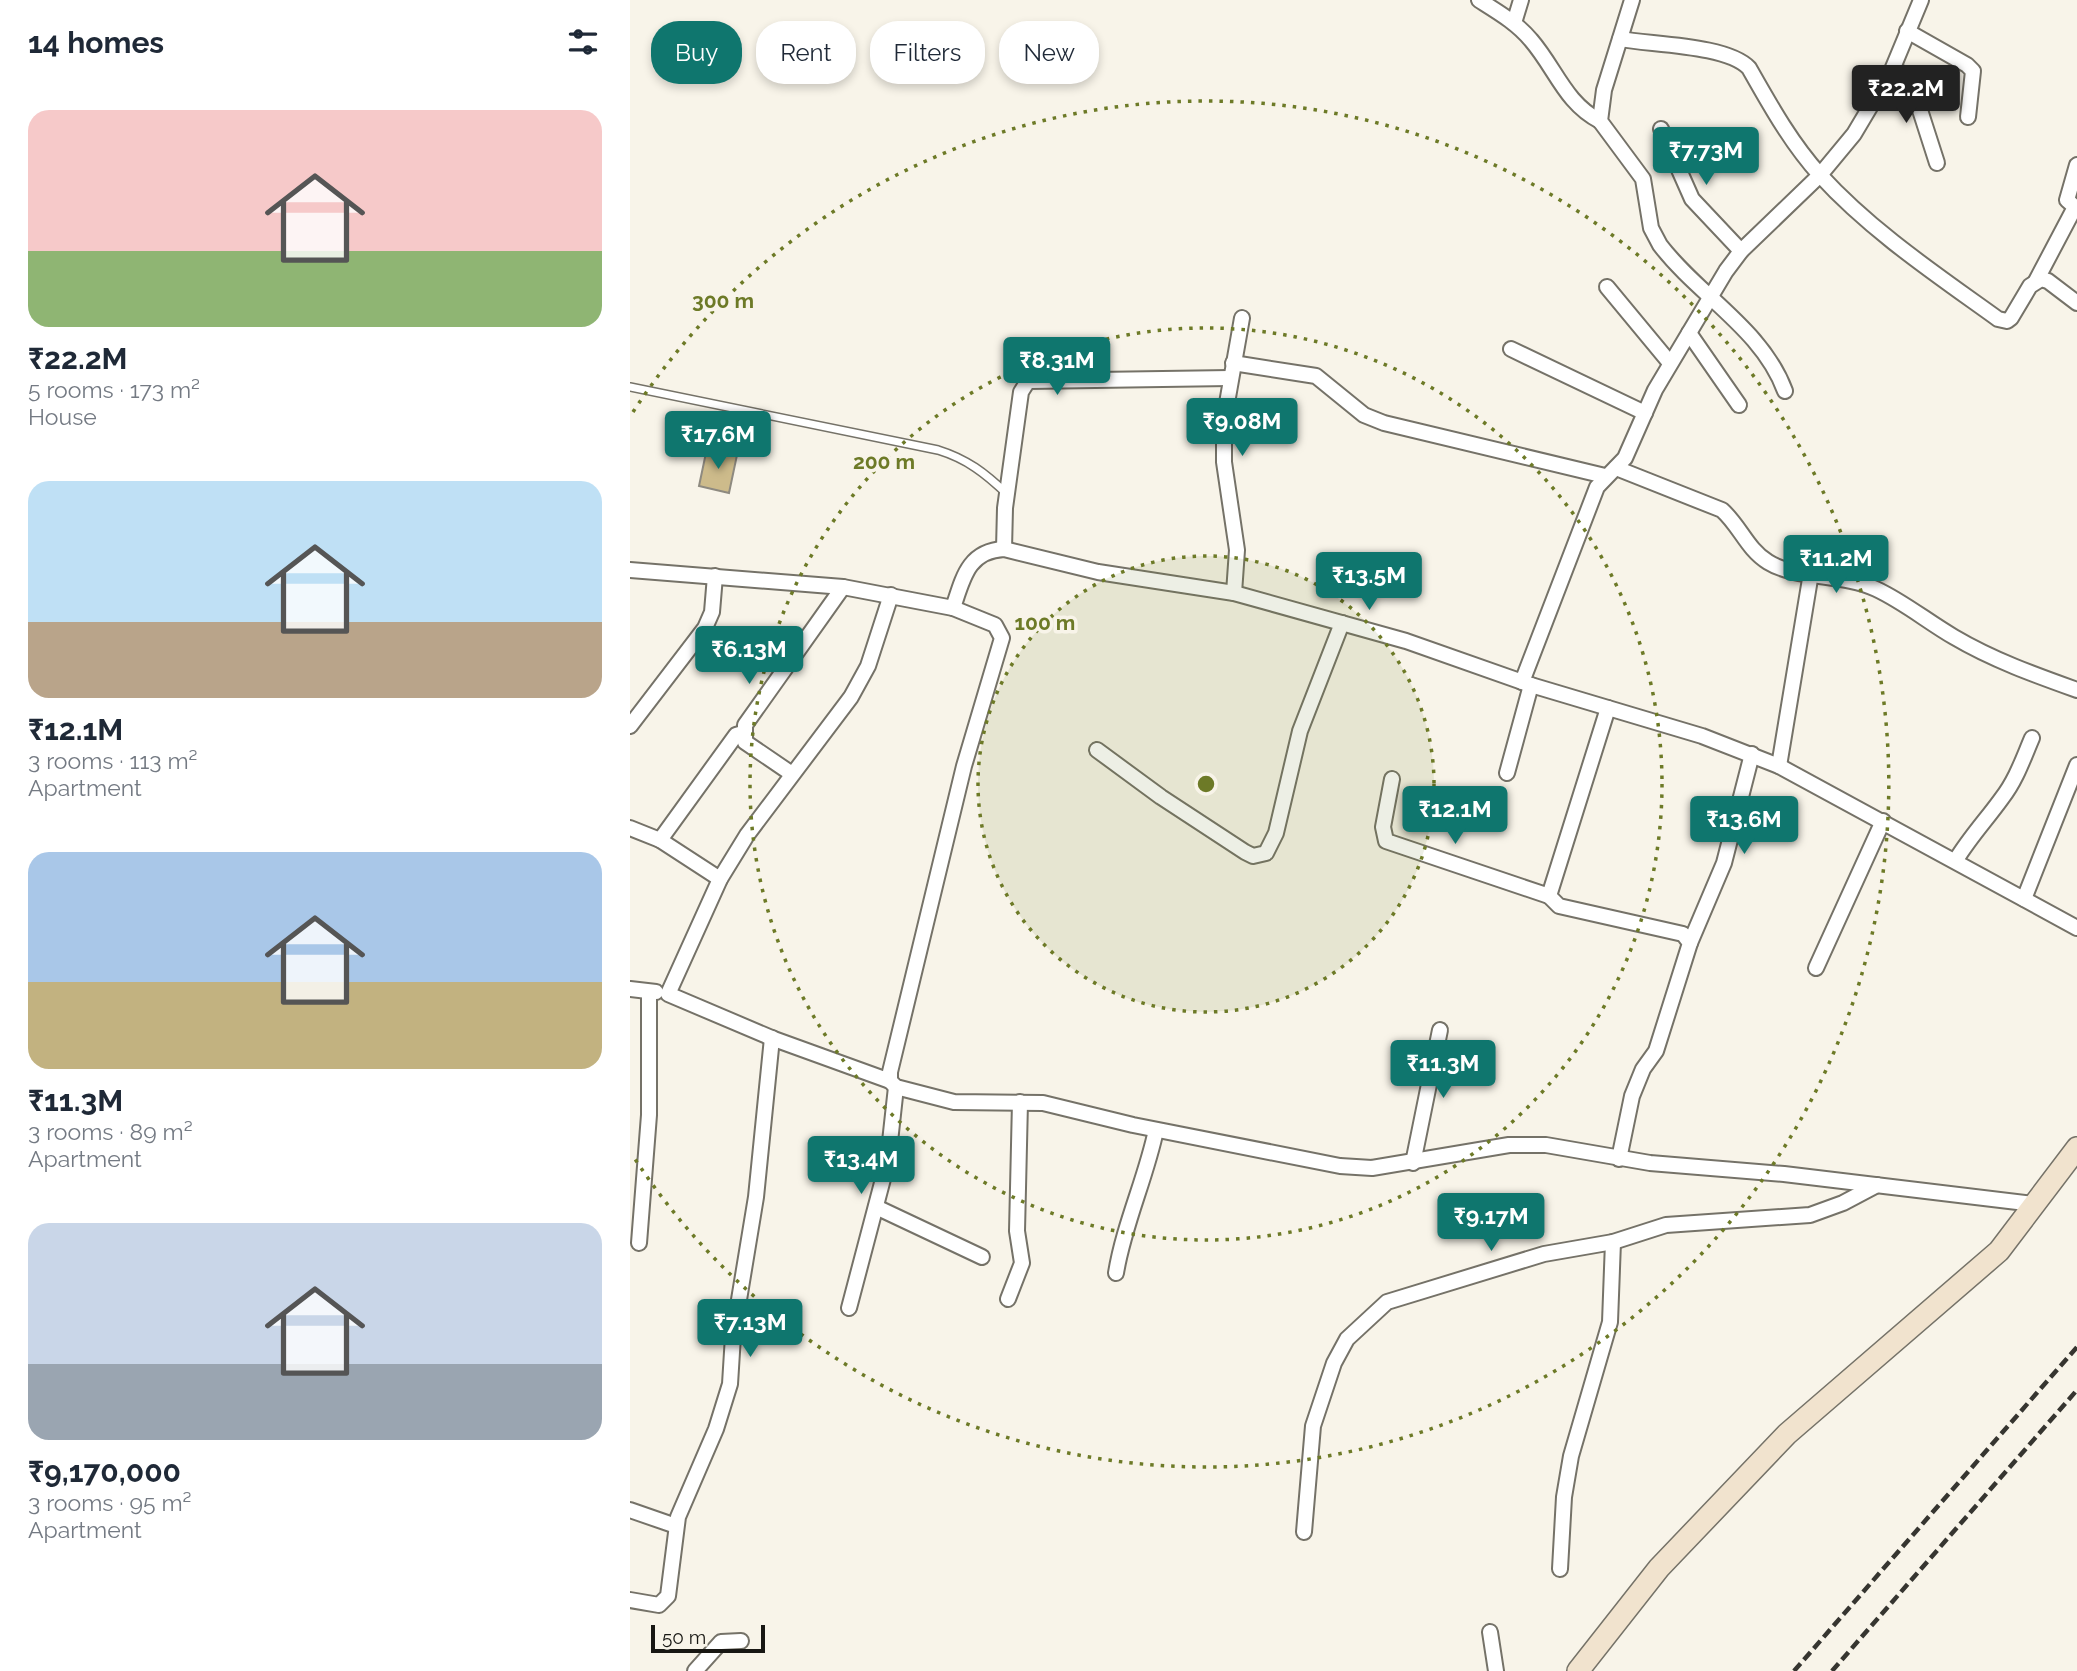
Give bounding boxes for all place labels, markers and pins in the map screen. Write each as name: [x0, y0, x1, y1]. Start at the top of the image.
pin: ₹22.2M: [1849, 66, 1963, 125]
pin: ₹7.73M: [1649, 128, 1763, 187]
pin: ₹8.31M: [1000, 338, 1114, 397]
pin: ₹9.08M: [1185, 398, 1299, 458]
pin: ₹17.6M: [661, 412, 775, 471]
pin: ₹11.2M: [1779, 536, 1893, 595]
pin: ₹13.5M: [1312, 552, 1426, 612]
pin: ₹6.13M: [692, 626, 806, 686]
centre of rings: [1194, 772, 1218, 796]
pin: ₹12.1M: [1398, 786, 1512, 846]
pin: ₹13.6M: [1687, 796, 1801, 856]
pin: ₹11.3M: [1386, 1040, 1500, 1100]
pin: ₹13.4M: [804, 1136, 918, 1196]
pin: ₹9.17M: [1434, 1194, 1548, 1253]
pin: ₹7.13M: [693, 1300, 807, 1359]

